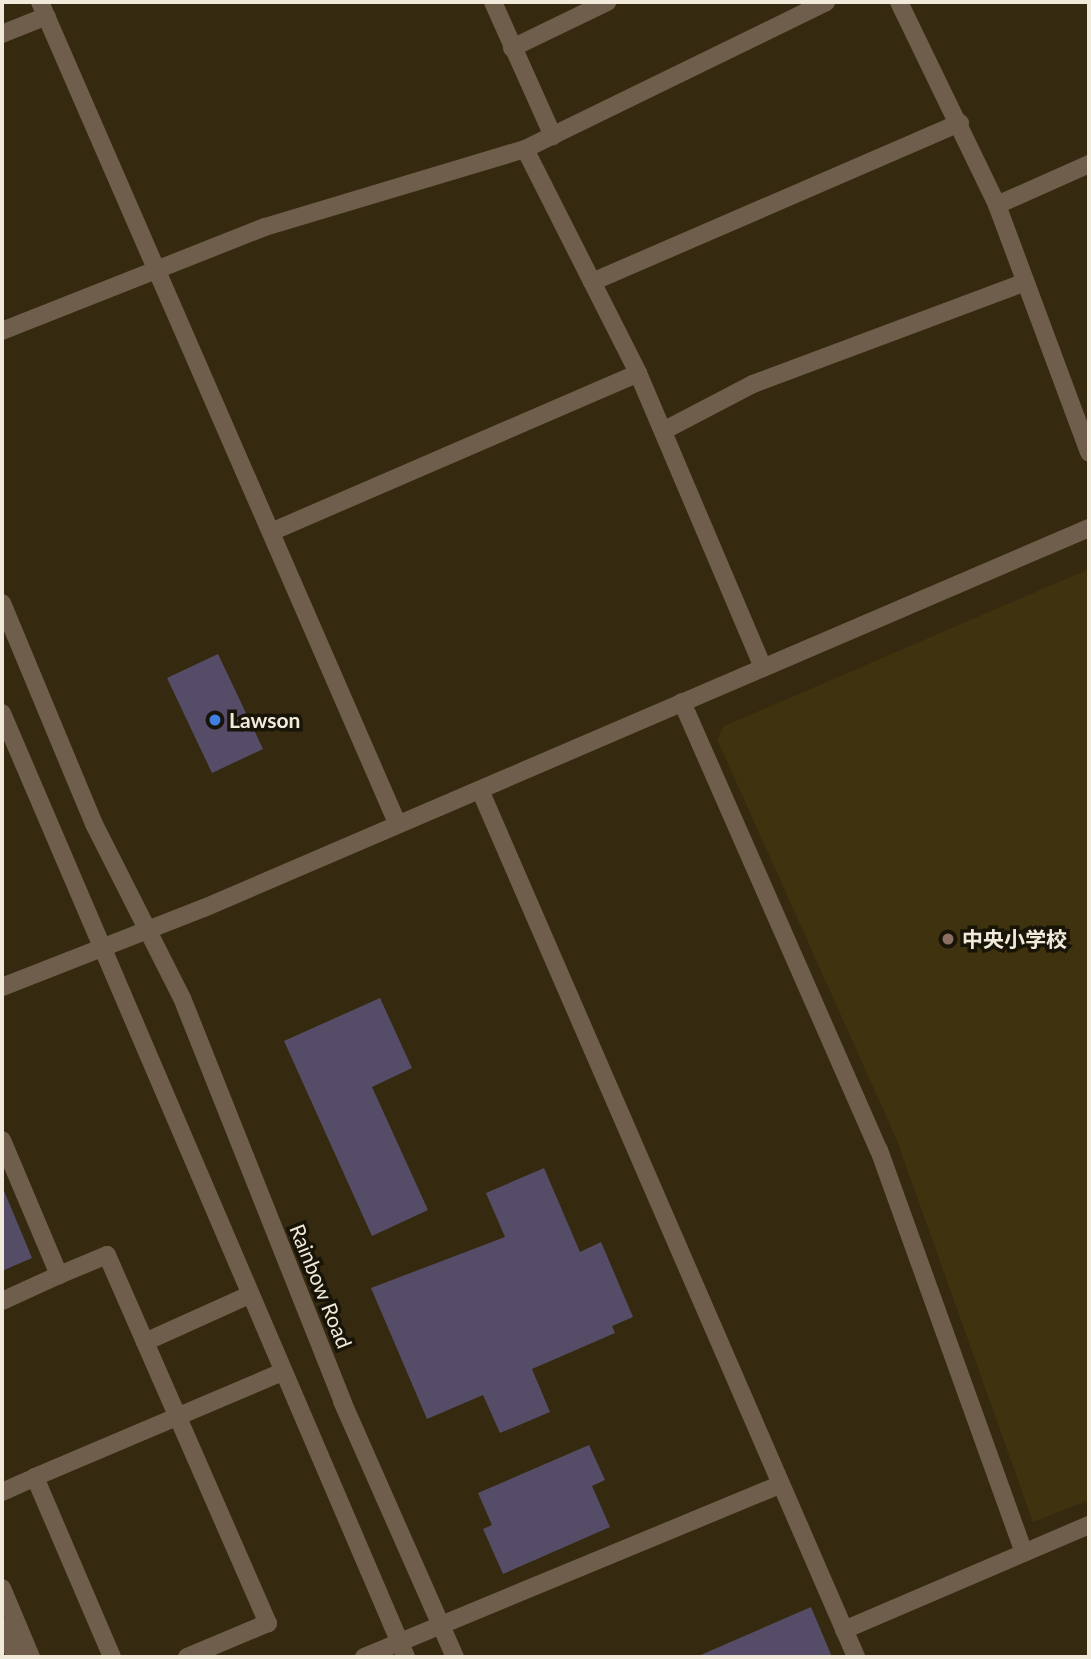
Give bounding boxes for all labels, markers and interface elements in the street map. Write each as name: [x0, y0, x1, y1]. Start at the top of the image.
place label: Lawson: [229, 707, 300, 733]
marker: Lawson: [207, 712, 223, 728]
place label: 中央小学校: [962, 926, 1067, 952]
marker: 中央小学校: [940, 931, 956, 947]
street label: Rainbow Road: [285, 1220, 357, 1352]

